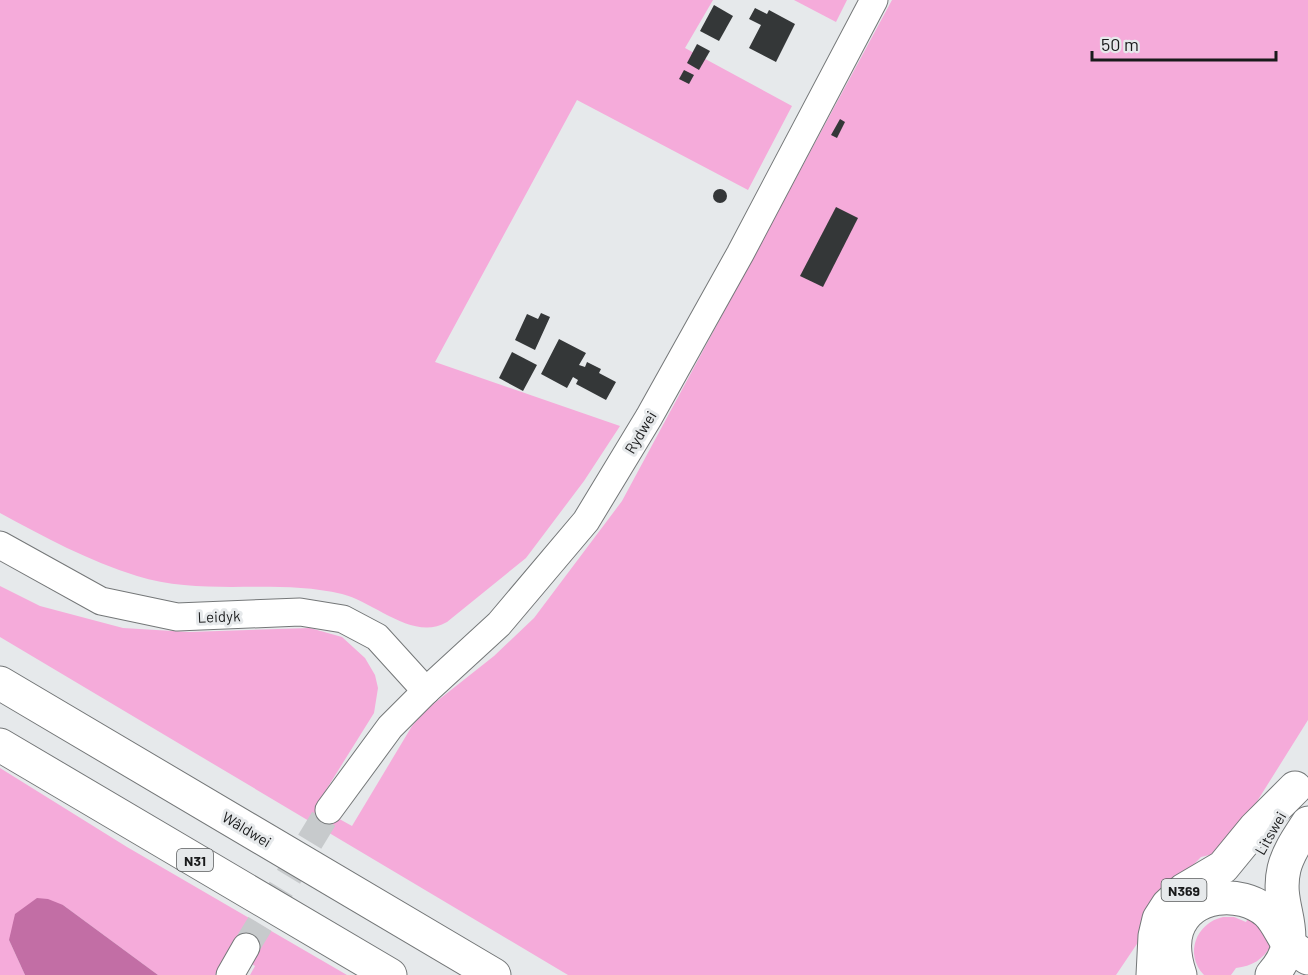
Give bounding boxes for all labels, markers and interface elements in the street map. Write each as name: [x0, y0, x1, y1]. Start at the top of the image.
scale bar: [1092, 24, 1276, 62]
text: 50 m: [1101, 33, 1139, 55]
street label: Rydwei: [620, 407, 660, 457]
street label: Leidyk: [197, 606, 241, 626]
street label: Wâldwei: [219, 807, 275, 851]
street label: Litswei: [1250, 808, 1290, 858]
road number: N31: [177, 849, 213, 871]
road number: N369: [1162, 879, 1206, 901]

